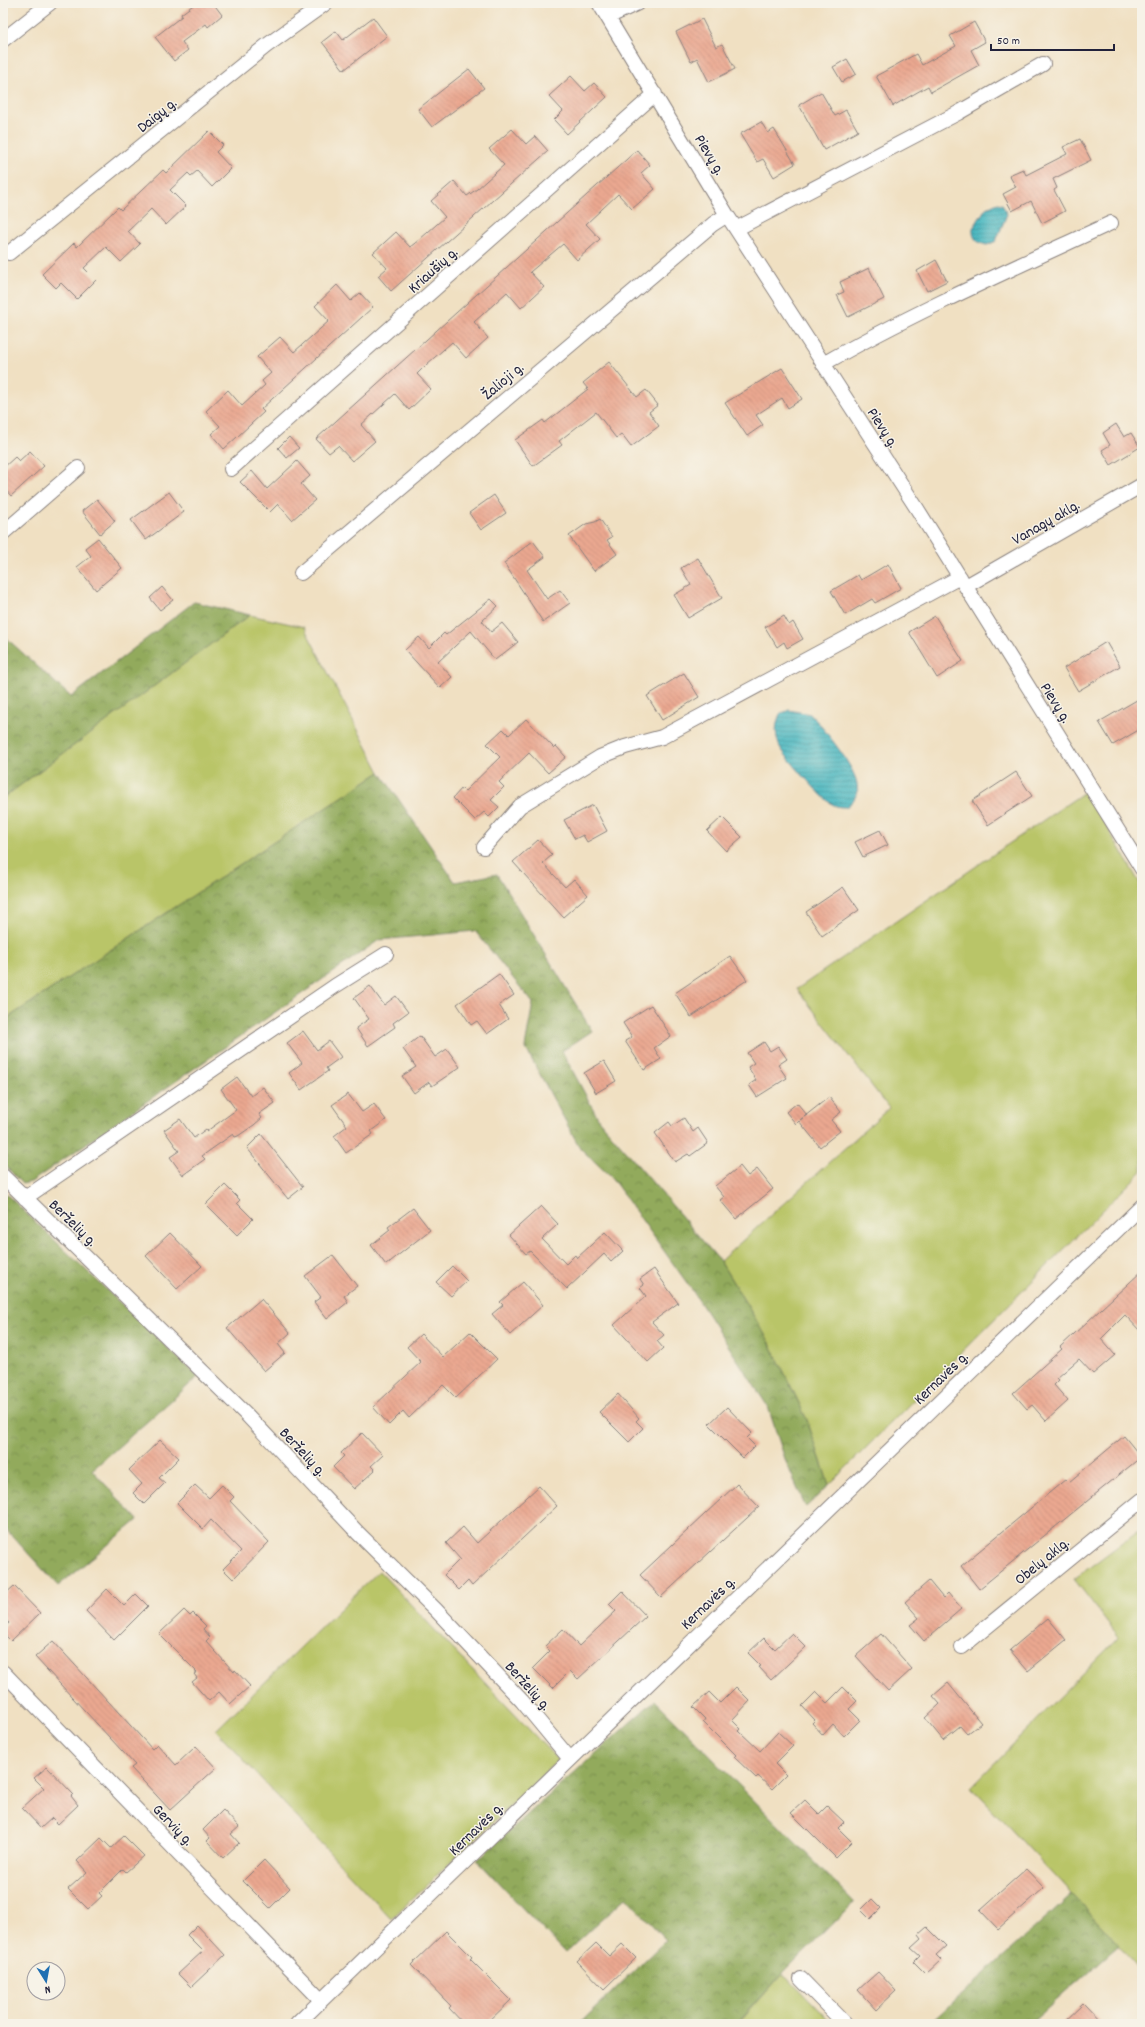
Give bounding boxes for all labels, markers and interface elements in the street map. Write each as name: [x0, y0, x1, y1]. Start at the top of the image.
scale bar: [991, 26, 1114, 52]
text: 50 m: [997, 33, 1020, 50]
street label: Daigų g.: [132, 93, 183, 139]
street label: Pievų g.: [688, 130, 730, 180]
street label: Kriaušių g.: [403, 242, 464, 300]
street label: Žalioji g.: [477, 357, 530, 406]
street label: Pievų g.: [860, 404, 904, 453]
street label: Vanagų aklg.: [1008, 494, 1085, 552]
street label: Pievų g.: [1033, 679, 1076, 728]
street label: Berželių g.: [43, 1195, 102, 1253]
street label: Kernavės g.: [909, 1347, 975, 1411]
street label: Berželių g.: [273, 1423, 331, 1483]
street label: Obelų aklg.: [1010, 1533, 1075, 1591]
street label: Kernavės g.: [676, 1572, 742, 1636]
street label: Berželių g.: [498, 1657, 556, 1717]
street label: Kernavės g.: [444, 1798, 510, 1862]
street label: Gervių g.: [146, 1799, 198, 1852]
north arrow: [26, 1961, 66, 2001]
text: N: [43, 1980, 52, 1997]

